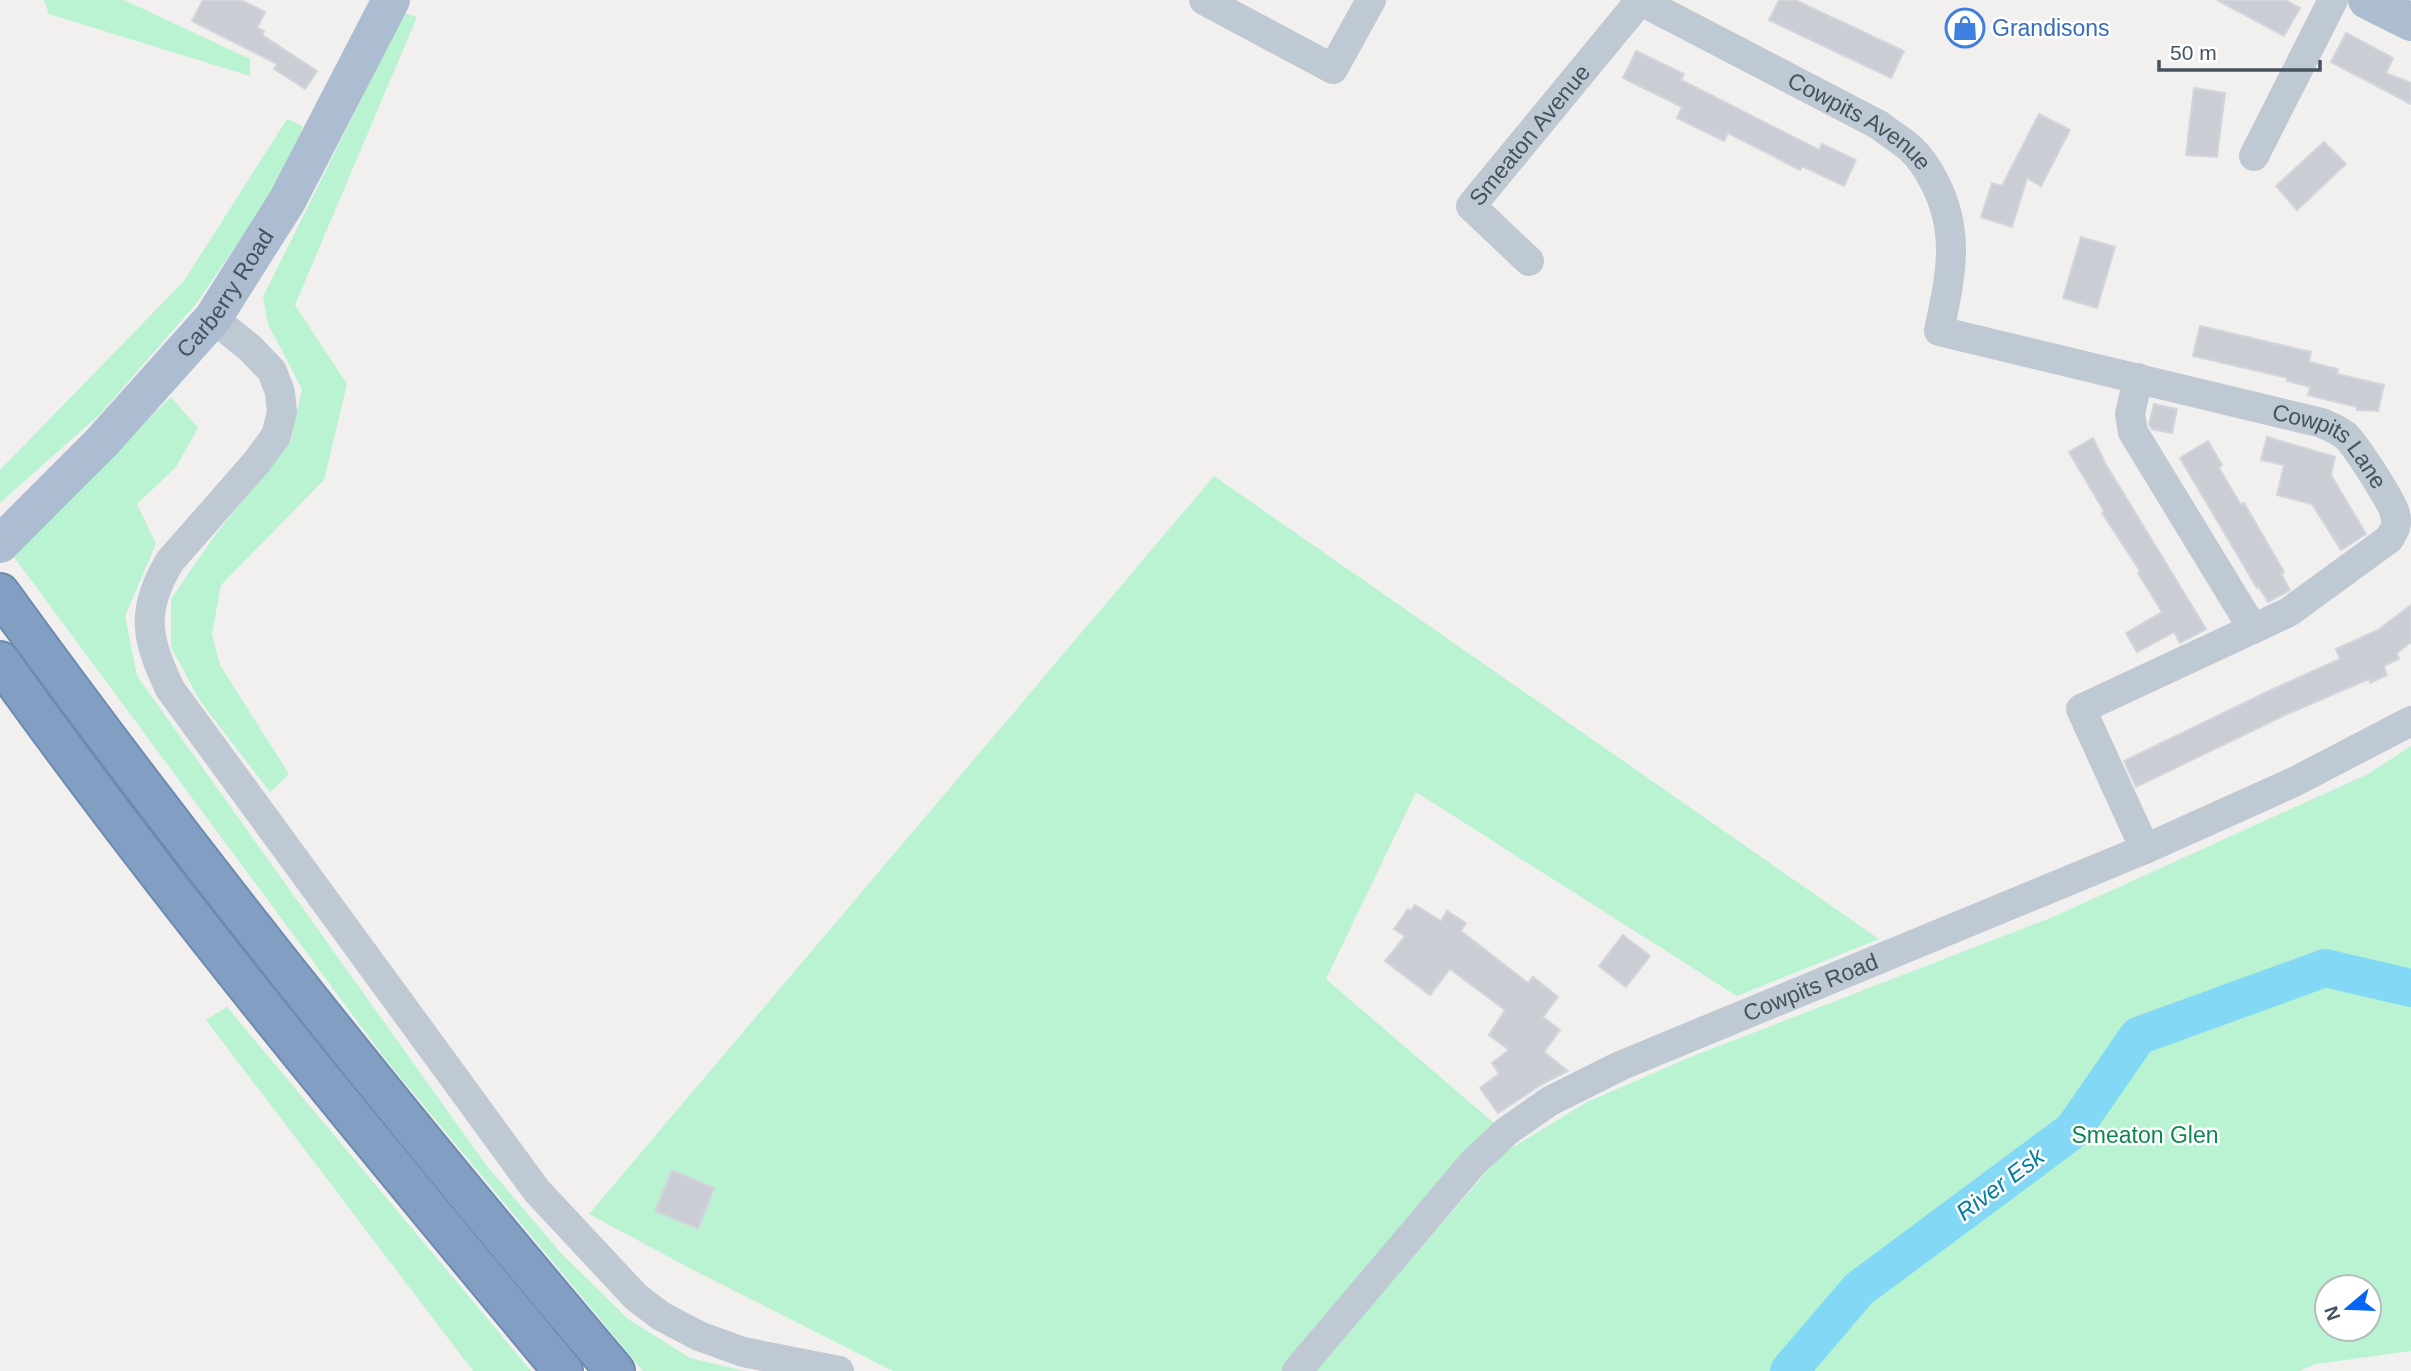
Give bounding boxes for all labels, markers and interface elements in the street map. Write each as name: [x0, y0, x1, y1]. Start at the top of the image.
shop icon: Grandisons: [1944, 7, 1986, 49]
place label: Grandisons: [1992, 15, 2110, 41]
scale bar: [2159, 28, 2320, 72]
text: 50 m: [2170, 41, 2217, 64]
street label: Smeaton Avenue: [1464, 59, 1595, 211]
street label: Cowpits Avenue: [1784, 67, 1937, 175]
street label: Carberry Road: [171, 224, 279, 363]
street label: Cowpits Lane: [2270, 399, 2392, 493]
street label: Cowpits Road: [1739, 948, 1882, 1027]
park label: Smeaton Glen: [2071, 1122, 2219, 1148]
water label: River Esk: [1951, 1141, 2051, 1226]
north arrow: [2313, 1273, 2383, 1343]
text: N: [2320, 1303, 2345, 1323]

